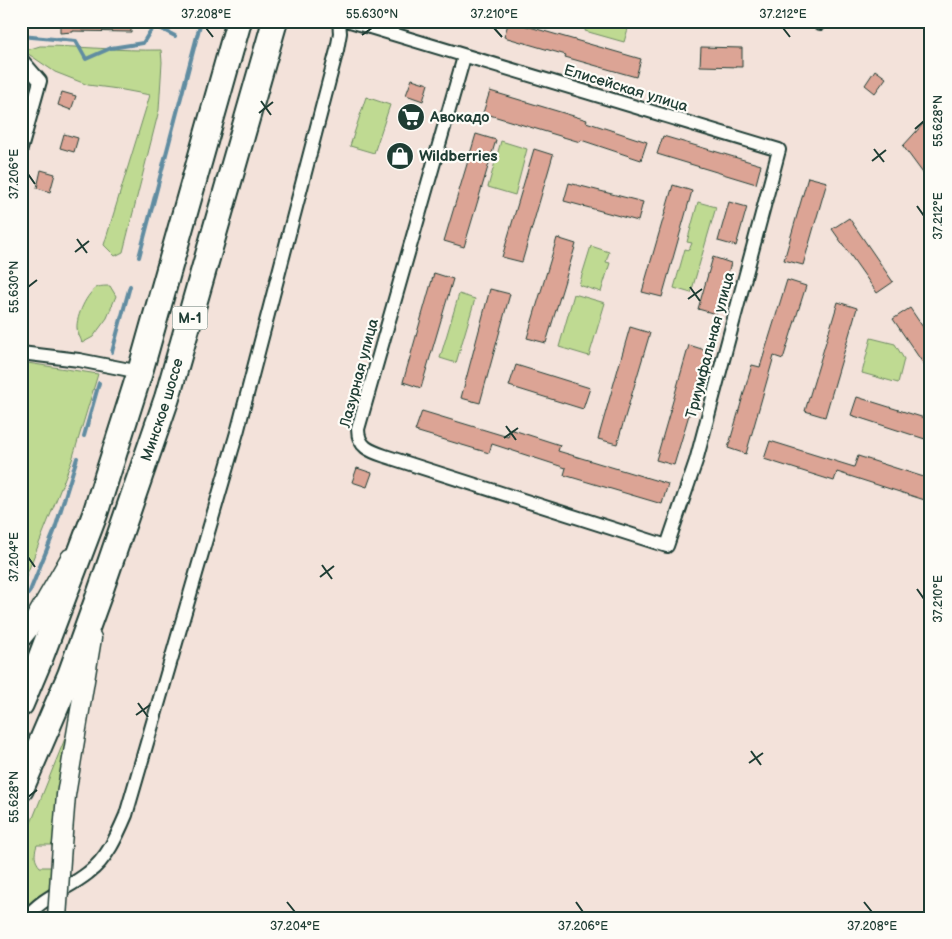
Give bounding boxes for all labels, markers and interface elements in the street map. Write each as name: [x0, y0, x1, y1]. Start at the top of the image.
text: 37.208°E: [181, 7, 231, 22]
text: 55.630°N: [346, 7, 398, 22]
text: 37.210°E: [470, 7, 518, 22]
text: 37.212°E: [759, 7, 807, 22]
street label: Елисейская улица: [561, 61, 690, 116]
text: 55.628°N: [931, 95, 946, 147]
supermarket icon: Авокадо: [396, 102, 426, 132]
place label: Авокадо: [429, 108, 489, 127]
shop icon: Wildberries: [385, 141, 415, 171]
place label: Wildberries: [419, 147, 498, 166]
text: 37.206°E: [7, 149, 22, 199]
text: 37.212°E: [931, 192, 946, 240]
text: 55.630°N: [7, 261, 22, 313]
street label: Триумфальная улица: [682, 270, 739, 420]
road number: М-1: [172, 306, 208, 330]
street label: Лазурная улица: [336, 316, 383, 431]
street label: Минское шоссе: [137, 356, 188, 464]
text: 37.204°E: [7, 532, 22, 582]
text: 37.210°E: [931, 575, 946, 623]
text: 55.628°N: [7, 771, 22, 823]
text: 37.204°E: [270, 919, 320, 934]
text: 37.206°E: [558, 919, 608, 934]
text: 37.208°E: [847, 919, 897, 934]

